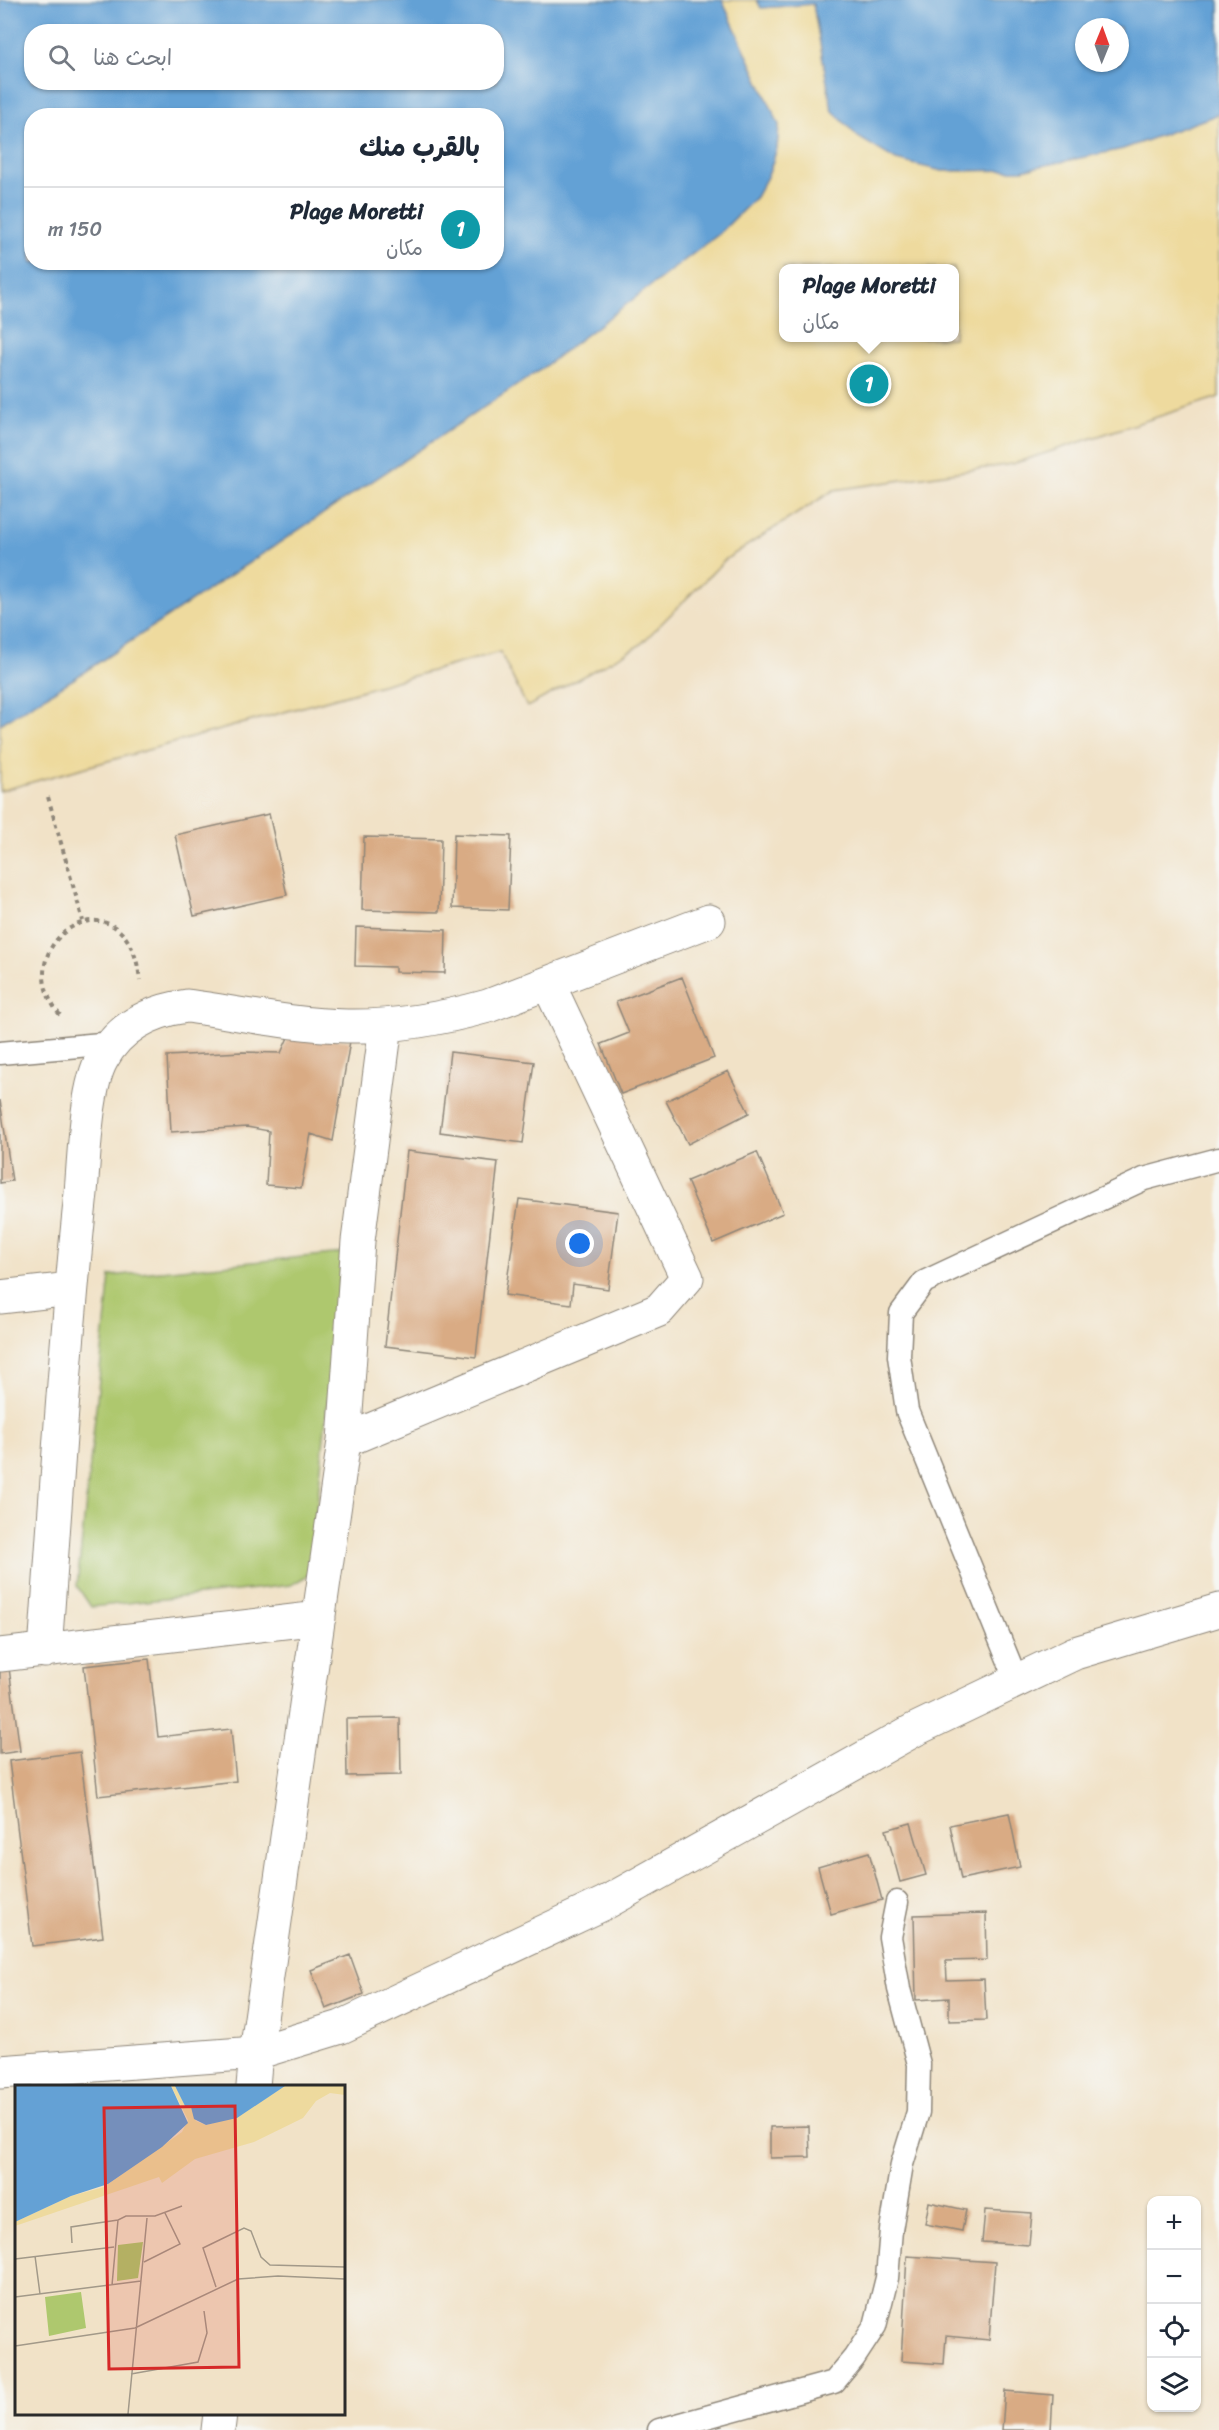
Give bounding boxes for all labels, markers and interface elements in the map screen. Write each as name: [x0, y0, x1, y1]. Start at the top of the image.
north arrow: [1075, 18, 1129, 72]
search box: [24, 24, 504, 90]
text: ابحث هنا: [93, 38, 172, 77]
icon: search: [45, 41, 78, 74]
text: بالقرب منك: [359, 124, 480, 170]
text: Plage Moretti: [290, 192, 423, 231]
text: 150 m: [48, 212, 102, 247]
text: 1: [456, 212, 465, 247]
text: مكان: [386, 231, 423, 266]
popup: [779, 264, 959, 342]
text: Plage Moretti: [802, 266, 936, 305]
text: مكان: [802, 305, 840, 340]
pin: 1: [850, 362, 888, 406]
your location: [565, 1229, 594, 1258]
inset map: [15, 2085, 345, 2415]
map controls: [1147, 2196, 1201, 2412]
button: +: [1147, 2196, 1201, 2250]
button: −: [1147, 2250, 1201, 2304]
button: locate: [1147, 2304, 1201, 2358]
button: layers: [1147, 2358, 1201, 2412]

